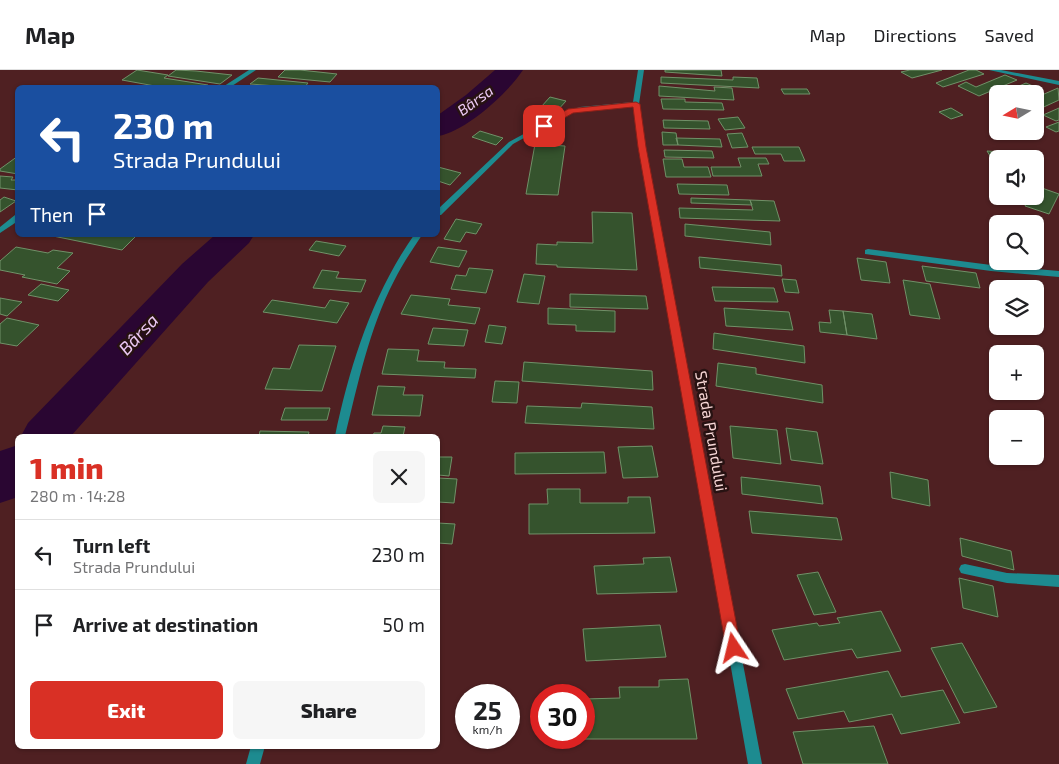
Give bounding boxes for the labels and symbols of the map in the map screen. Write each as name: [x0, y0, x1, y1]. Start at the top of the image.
water label: Bârsa: [454, 81, 496, 119]
north arrow: [989, 85, 1044, 140]
pin: [523, 105, 565, 147]
water label: Bârsa: [114, 309, 162, 359]
street label: Strada Prundului: [692, 369, 732, 493]
position arrow: [707, 621, 759, 673]
speed limit sign: 30: [530, 684, 595, 749]

